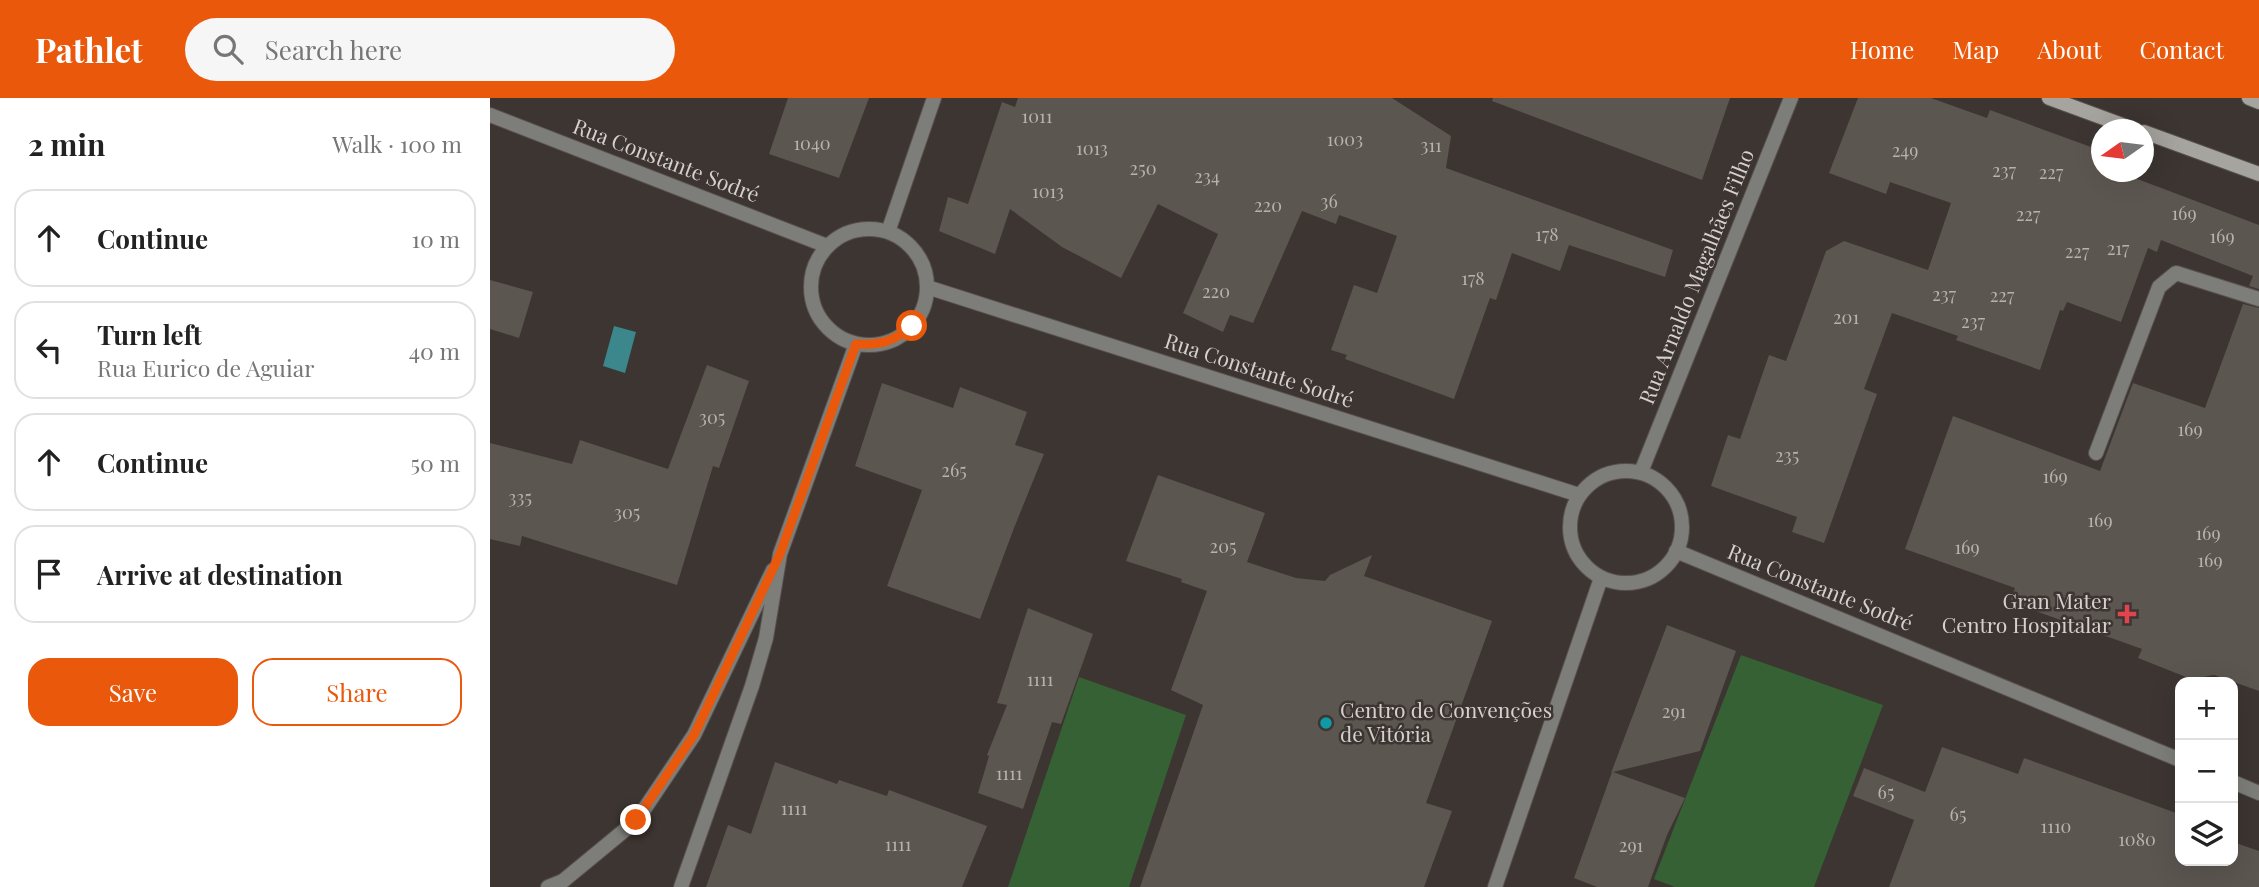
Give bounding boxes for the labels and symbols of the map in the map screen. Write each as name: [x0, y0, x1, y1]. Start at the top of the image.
house number: 1011: [1022, 104, 1053, 128]
street label: Rua Constante Sodré: [570, 111, 764, 208]
north arrow: [2091, 119, 2154, 182]
house number: 1003: [1327, 127, 1363, 151]
house number: 1040: [793, 131, 831, 155]
house number: 311: [1420, 133, 1442, 157]
house number: 1013: [1076, 136, 1108, 160]
house number: 249: [1892, 138, 1918, 162]
street label: Rua Arnaldo Magalhães Filho: [1631, 145, 1759, 408]
house number: 250: [1130, 156, 1156, 180]
house number: 237: [1992, 158, 2017, 182]
house number: 227: [2039, 160, 2064, 184]
house number: 234: [1194, 164, 1220, 188]
house number: 1013: [1032, 179, 1064, 203]
house number: 36: [1320, 189, 1338, 213]
house number: 220: [1254, 193, 1282, 217]
house number: 169: [2171, 201, 2197, 225]
house number: 227: [2016, 202, 2041, 226]
house number: 178: [1535, 222, 1559, 246]
house number: 169: [2209, 224, 2235, 248]
house number: 217: [2107, 236, 2130, 260]
house number: 227: [2065, 239, 2090, 263]
house number: 178: [1461, 266, 1485, 290]
house number: 220: [1202, 279, 1230, 303]
house number: 237: [1932, 282, 1957, 306]
house number: 227: [1990, 283, 2015, 307]
house number: 201: [1833, 305, 1859, 329]
house number: 237: [1961, 309, 1986, 333]
route start: [896, 310, 927, 341]
street label: Rua Constante Sodré: [1161, 325, 1358, 413]
house number: 305: [699, 405, 725, 429]
house number: 169: [2177, 417, 2203, 441]
house number: 235: [1775, 443, 1799, 467]
house number: 265: [941, 458, 967, 482]
house number: 169: [2042, 464, 2068, 488]
house number: 335: [508, 485, 532, 509]
house number: 305: [614, 500, 640, 524]
house number: 169: [2087, 508, 2113, 532]
house number: 169: [2195, 521, 2221, 545]
house number: 205: [1210, 534, 1236, 558]
house number: 169: [1954, 535, 1980, 559]
street label: Rua Constante Sodré: [1724, 536, 1918, 636]
house number: 169: [2197, 548, 2223, 572]
place label: Gran Mater Centro Hospitalar: [1942, 586, 2112, 638]
marker: Gran Mater Centro Hospitalar: [2117, 604, 2137, 624]
house number: 1111: [1027, 667, 1054, 691]
place label: Centro de Convenções de Vitória: [1340, 695, 1552, 747]
house number: 291: [1662, 699, 1687, 723]
marker: Centro de Convenções de Vitória: [1318, 715, 1334, 731]
house number: 1111: [996, 761, 1023, 785]
house number: 65: [1878, 780, 1894, 804]
house number: 1111: [781, 796, 808, 820]
house number: 65: [1950, 802, 1966, 826]
route end: [620, 804, 651, 835]
house number: 1110: [2041, 814, 2071, 838]
house number: 1080: [2118, 827, 2156, 851]
house number: 1111: [885, 832, 912, 856]
house number: 291: [1619, 833, 1644, 857]

